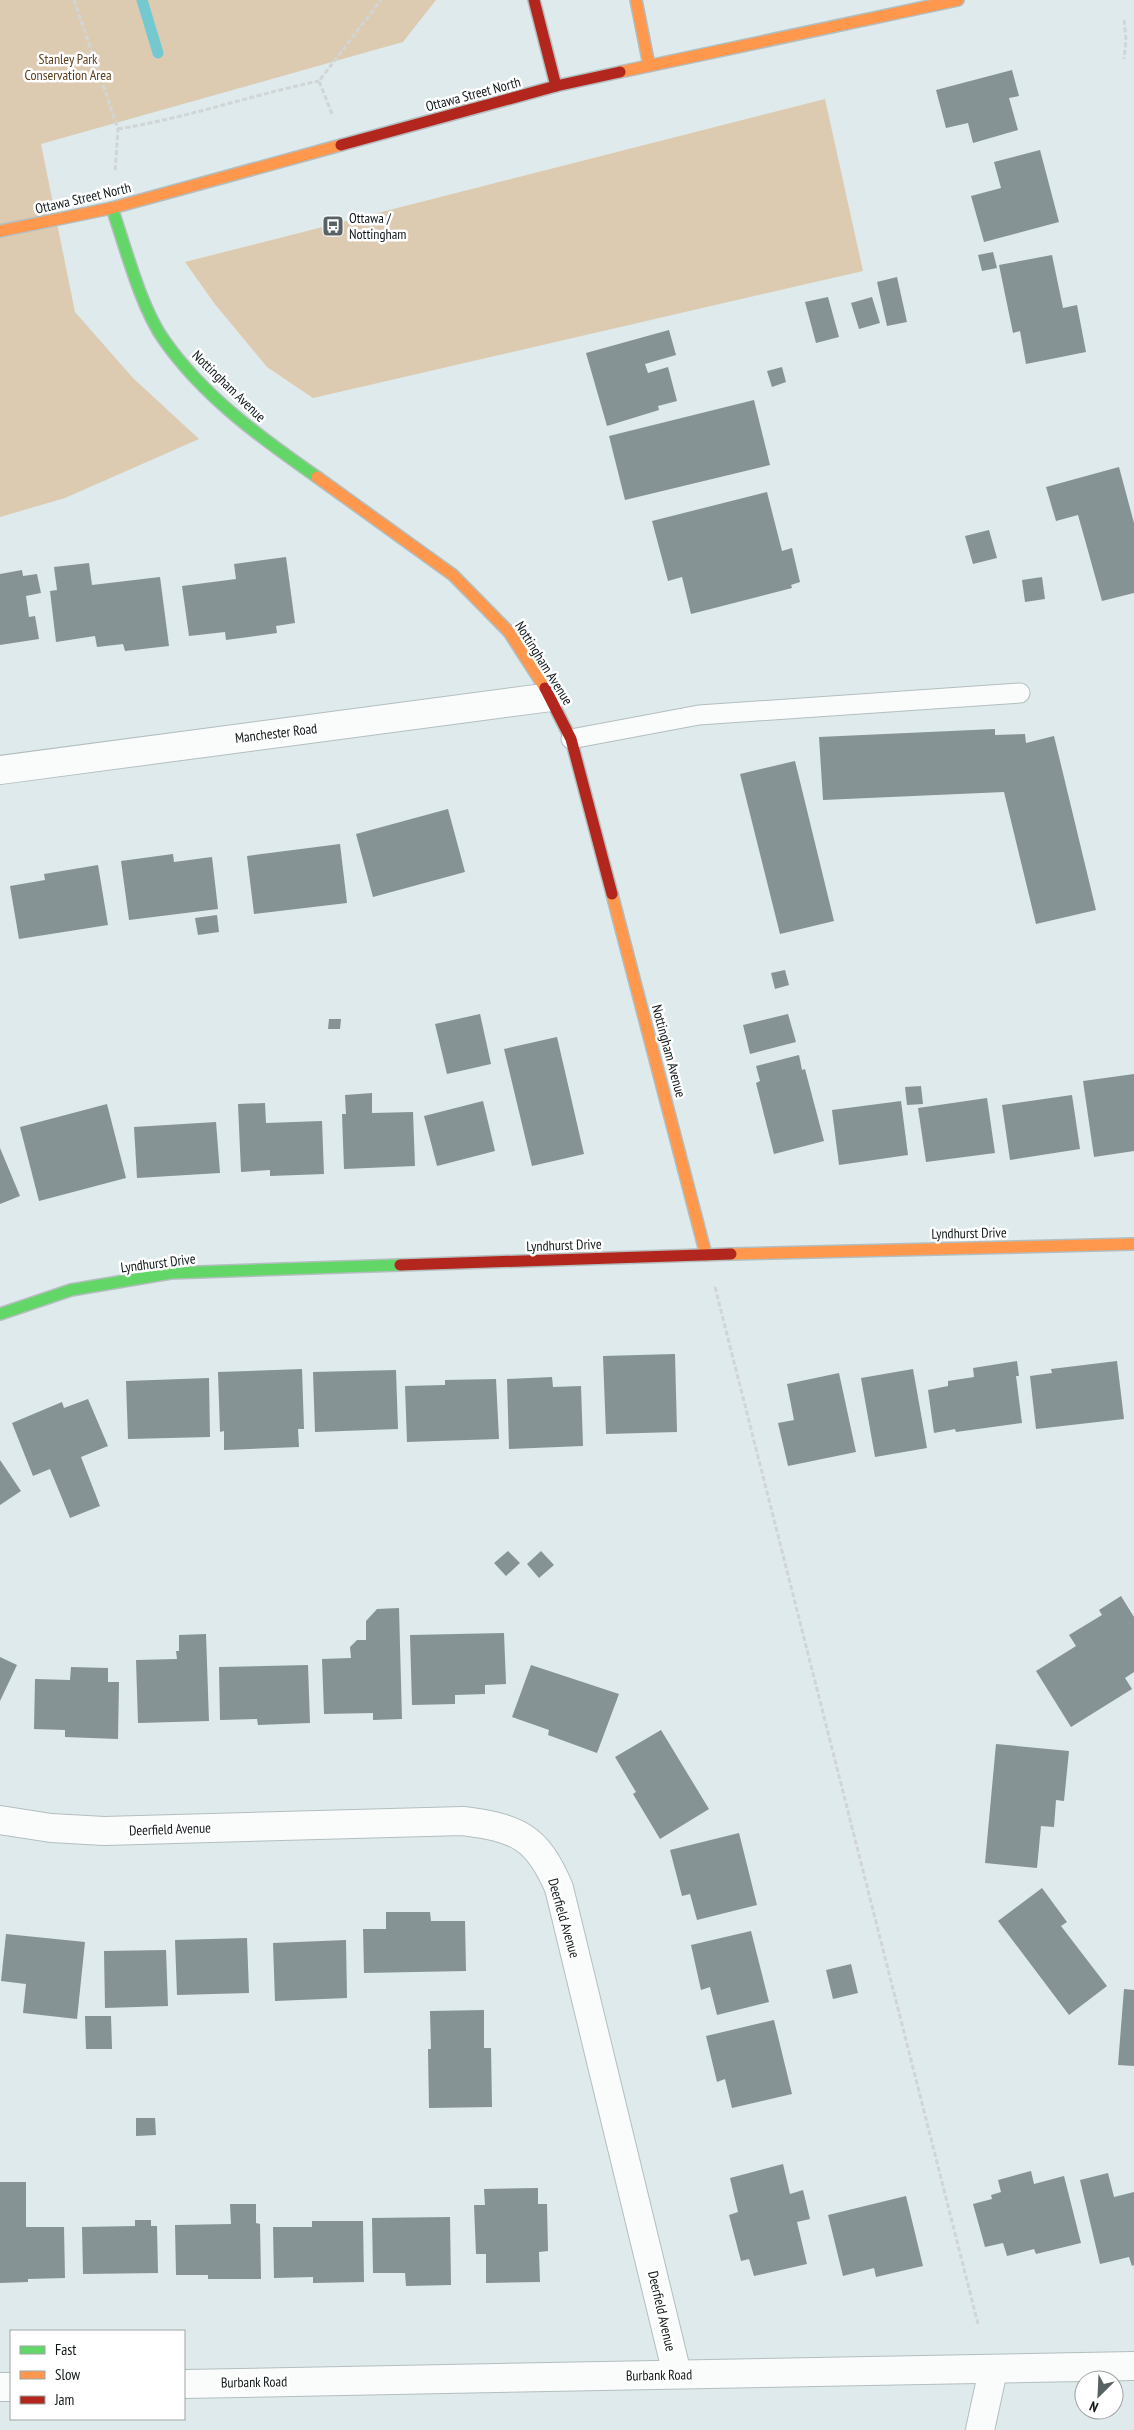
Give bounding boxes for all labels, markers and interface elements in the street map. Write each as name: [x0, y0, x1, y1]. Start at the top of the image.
park label: Stanley Park Conservation Area: [24, 50, 112, 84]
street label: Ottawa Street North: [424, 73, 522, 115]
street label: Ottawa Street North: [33, 178, 133, 218]
place label: Ottawa / Nottingham: [349, 209, 406, 243]
bus stop icon: Ottawa / Nottingham: [321, 214, 345, 238]
street label: Nottingham Avenue: [188, 346, 270, 426]
street label: Nottingham Avenue: [511, 618, 577, 708]
street label: Manchester Road: [234, 719, 318, 747]
street label: Nottingham Avenue: [648, 1003, 690, 1100]
street label: Lyndhurst Drive: [931, 1223, 1007, 1243]
street label: Lyndhurst Drive: [526, 1235, 602, 1255]
street label: Lyndhurst Drive: [120, 1249, 197, 1277]
street label: Deerfield Avenue: [129, 1819, 211, 1839]
street label: Deerfield Avenue: [544, 1876, 584, 1960]
street label: Deerfield Avenue: [644, 2269, 680, 2353]
legend: [10, 2330, 185, 2420]
text: Fast: [55, 2340, 76, 2359]
text: Slow: [55, 2365, 80, 2384]
street label: Burbank Road: [626, 2365, 692, 2385]
north arrow: [1074, 2370, 1124, 2420]
street label: Burbank Road: [221, 2372, 287, 2392]
text: Jam: [54, 2390, 74, 2409]
text: N: [1087, 2397, 1101, 2417]

